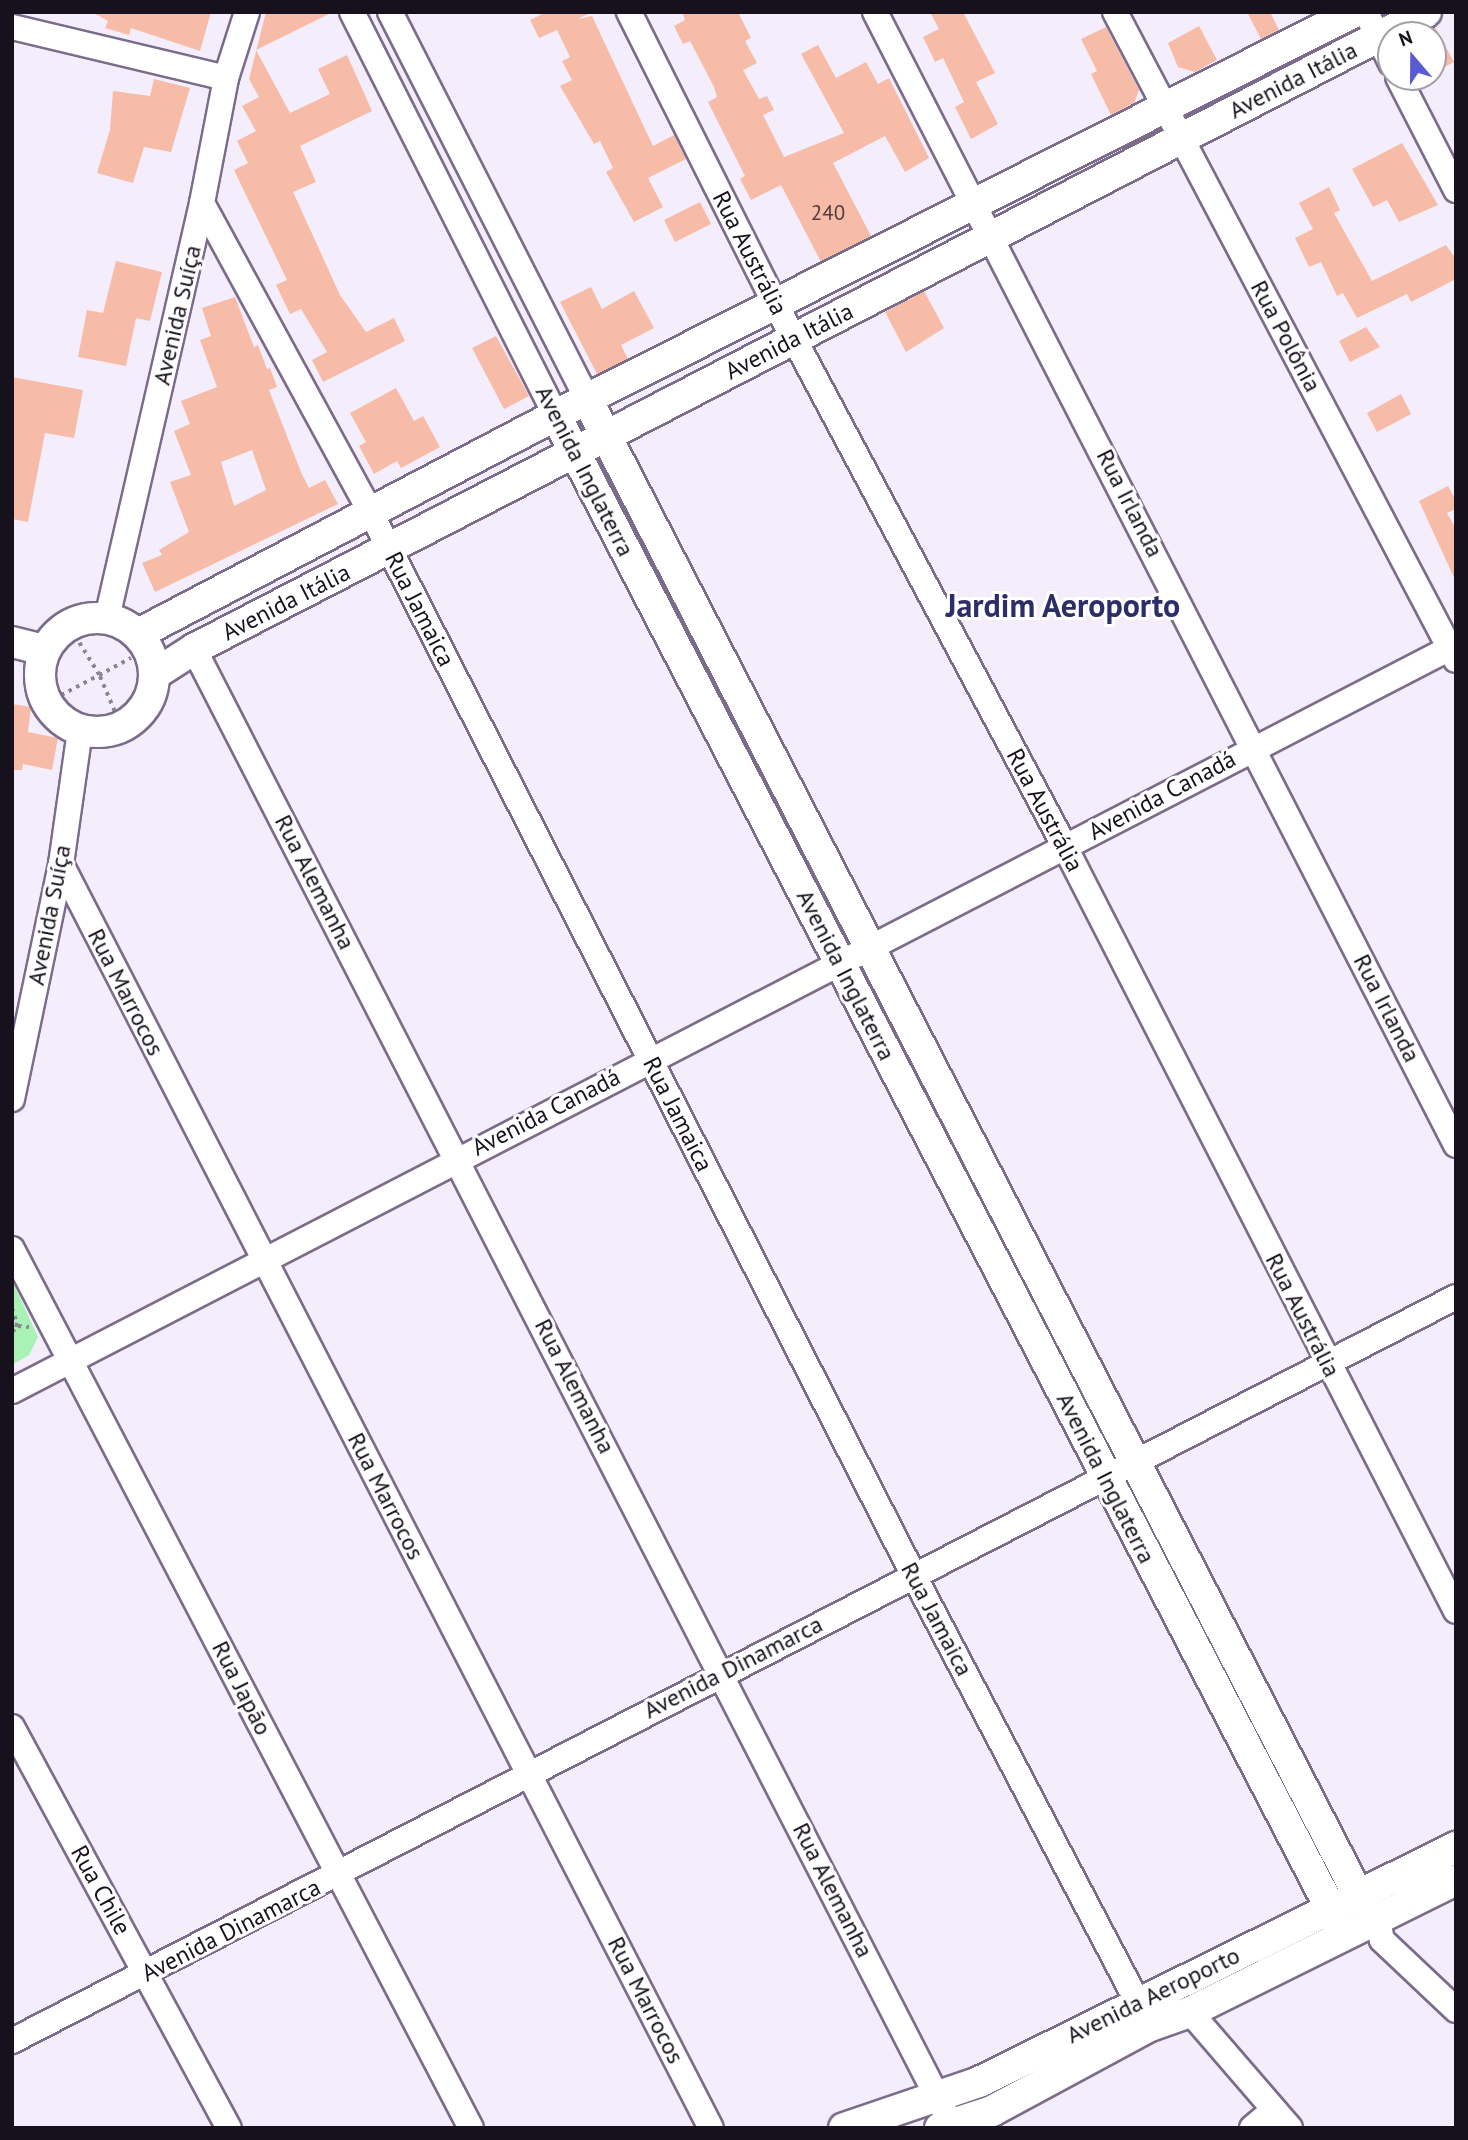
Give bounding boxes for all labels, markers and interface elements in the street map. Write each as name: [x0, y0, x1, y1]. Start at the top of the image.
north arrow: [1377, 21, 1447, 91]
text: N: [1396, 25, 1415, 52]
street label: Avenida Itália: [1224, 35, 1362, 125]
street label: Rua Austrália: [706, 186, 794, 320]
house number: 240: [811, 200, 845, 226]
street label: Avenida Suíça: [147, 242, 207, 388]
street label: Rua Polônia: [1245, 275, 1327, 397]
street label: Avenida Itália: [720, 296, 858, 386]
street label: Avenida Inglaterra: [530, 381, 640, 561]
street label: Rua Irlanda: [1091, 444, 1169, 562]
street label: Rua Jamaica: [379, 547, 461, 671]
street label: Avenida Itália: [217, 557, 355, 647]
district label: Jardim Aeroporto: [945, 586, 1181, 624]
street label: Rua Austrália: [1000, 743, 1090, 877]
street label: Avenida Canadá: [1083, 744, 1241, 846]
street label: Rua Alemanha: [269, 809, 361, 955]
street label: Avenida Suíça: [21, 842, 77, 988]
street label: Avenida Inglaterra: [791, 885, 901, 1065]
street label: Rua Marrocos: [82, 924, 170, 1060]
street label: Rua Irlanda: [1348, 949, 1426, 1067]
street label: Rua Jamaica: [637, 1052, 719, 1176]
street label: Avenida Canadá: [467, 1062, 625, 1162]
street label: Rua Austrália: [1259, 1248, 1347, 1382]
street label: Rua Alemanha: [529, 1313, 621, 1459]
street label: Avenida Inglaterra: [1051, 1388, 1161, 1568]
street label: Rua Marrocos: [342, 1428, 430, 1564]
street label: Rua Jamaica: [895, 1557, 979, 1681]
street label: Avenida Dinamarca: [639, 1609, 827, 1725]
street label: Rua Japão: [206, 1636, 278, 1740]
street label: Rua Alemanha: [787, 1817, 879, 1963]
street label: Rua Chile: [65, 1840, 137, 1940]
street label: Avenida Dinamarca: [137, 1872, 325, 1988]
street label: Rua Marrocos: [602, 1932, 690, 2068]
street label: Avenida Aeroporto: [1061, 1940, 1245, 2050]

